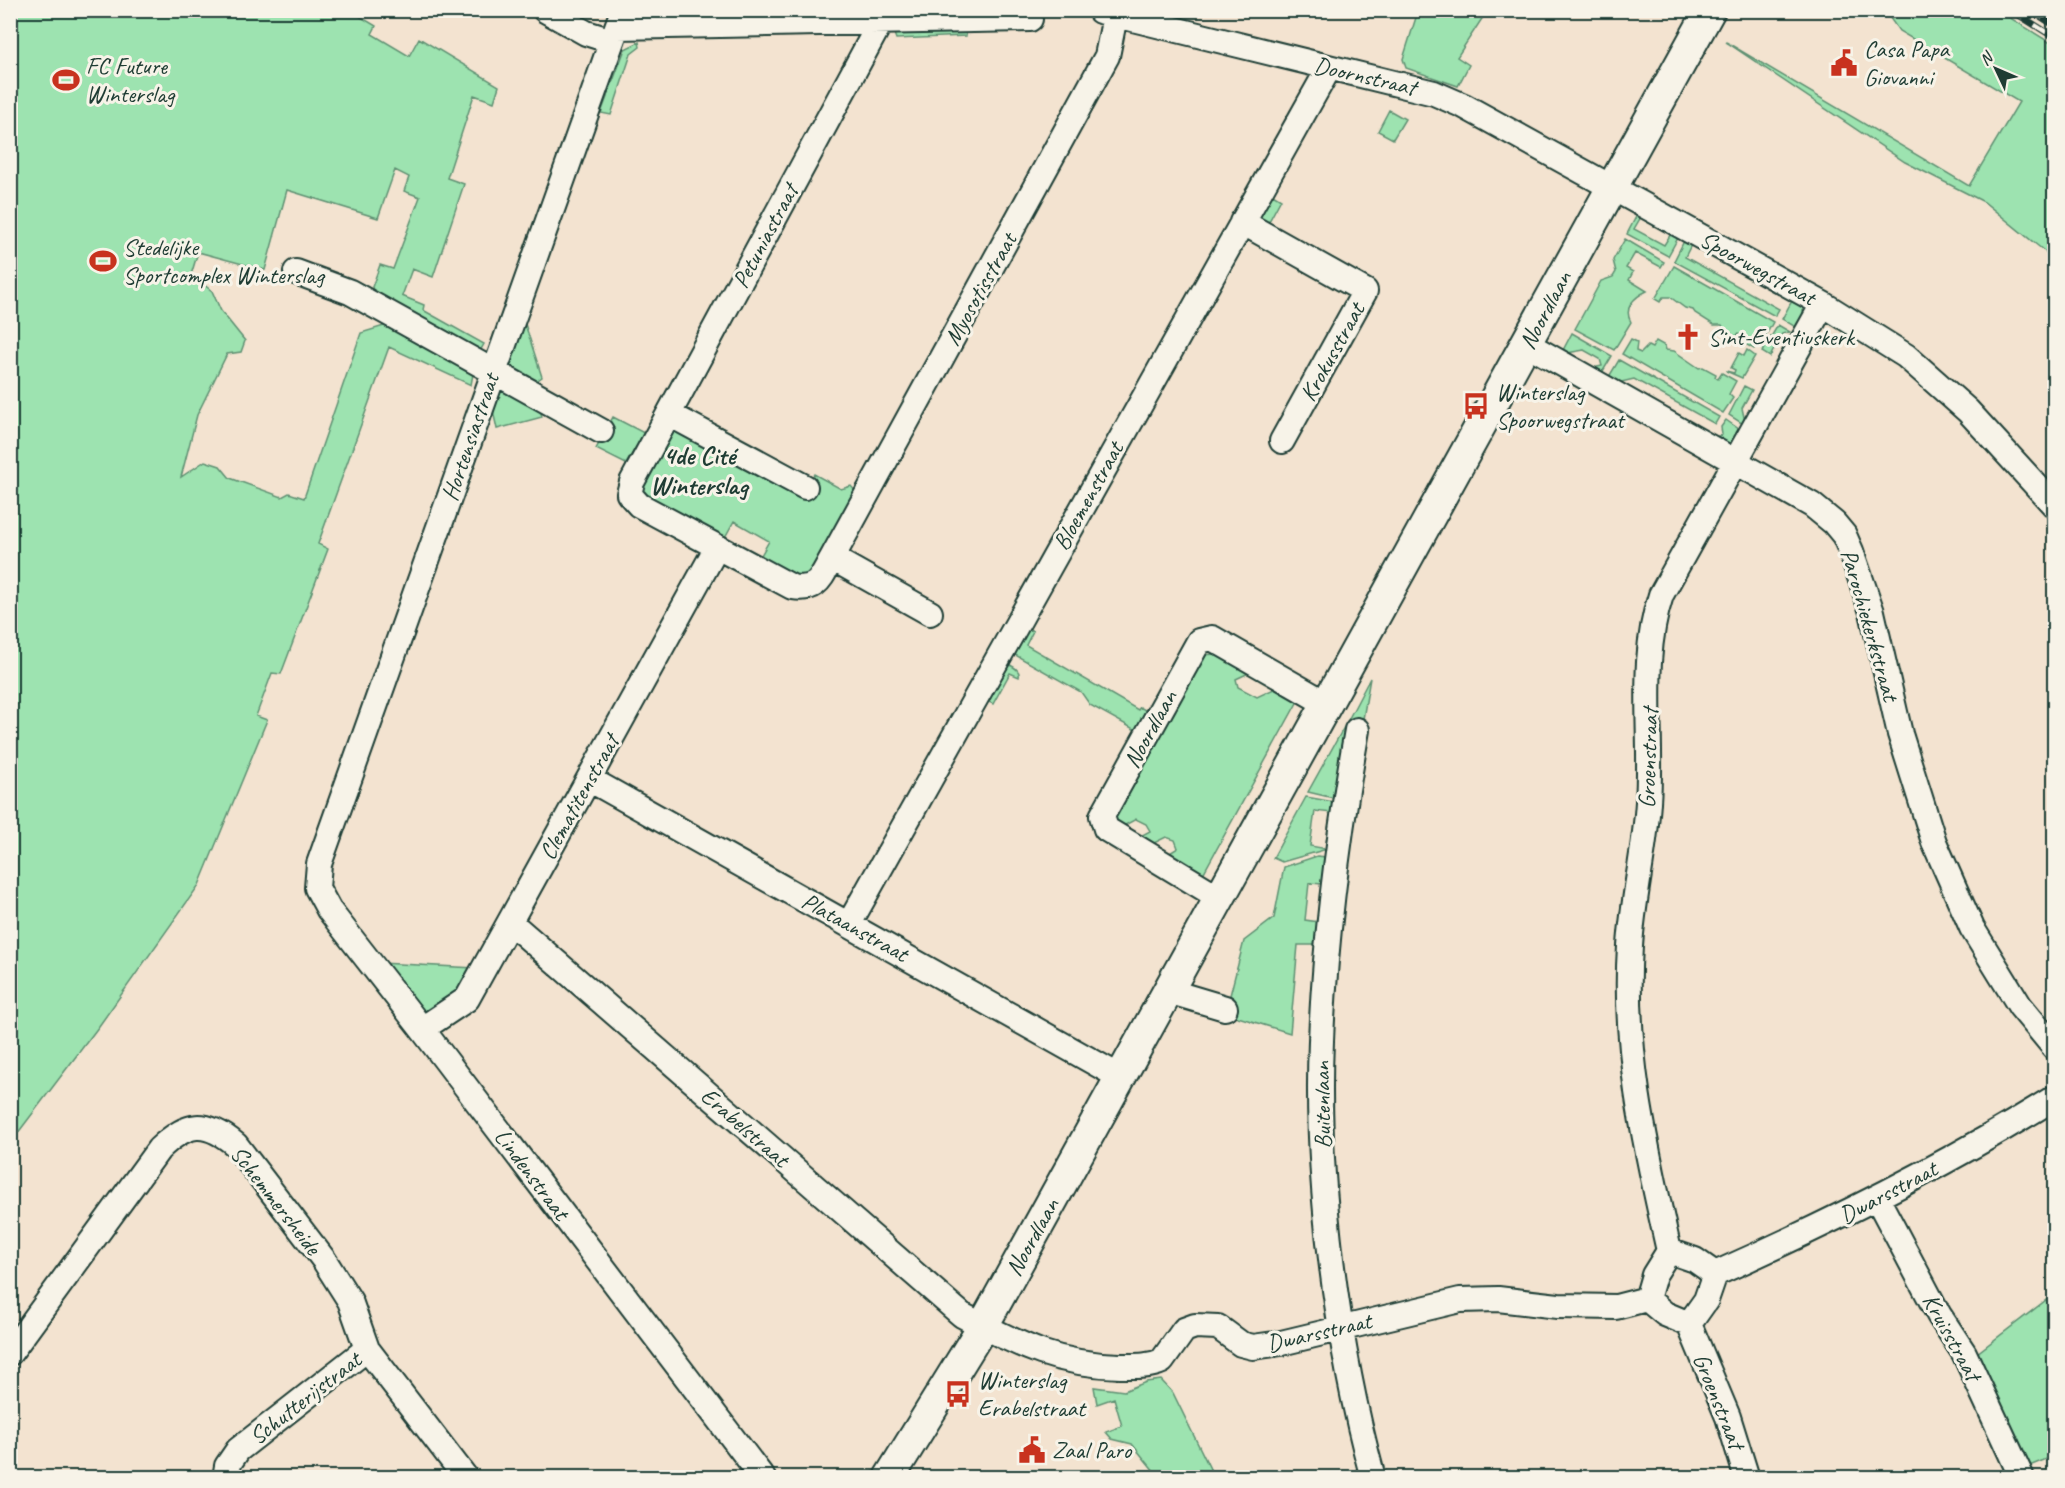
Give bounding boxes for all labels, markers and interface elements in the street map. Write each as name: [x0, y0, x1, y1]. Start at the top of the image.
place label: Casa Papa Giovanni: [1864, 34, 1950, 92]
north arrow: [1966, 39, 2026, 99]
text: N: [1975, 47, 1999, 70]
public building icon: Casa Papa Giovanni: [1829, 48, 1859, 78]
street label: Doornstraat: [1311, 50, 1422, 103]
place label: FC Future Winterslag: [86, 51, 176, 109]
sports icon: FC Future Winterslag: [51, 65, 81, 95]
street label: Petuniastraat: [725, 176, 806, 293]
street label: Spoorwegstraat: [1695, 224, 1823, 313]
street label: Myosotisstraat: [937, 226, 1024, 350]
place label: Stedelijke Sportcomplex Winterslag: [123, 232, 326, 290]
sports icon: Stedelijke Sportcomplex Winterslag: [88, 246, 118, 276]
street label: Noordlaan: [1512, 265, 1579, 354]
street label: Krokusstraat: [1293, 296, 1372, 406]
church icon: Sint-Eventiuskerk: [1673, 322, 1703, 352]
place label: Sint-Eventiuskerk: [1708, 322, 1856, 352]
street label: Hortensiastraat: [434, 368, 506, 505]
place label: Winterslag Spoorwegstraat: [1496, 377, 1626, 435]
bus stop icon: Winterslag Spoorwegstraat: [1461, 391, 1491, 421]
street label: Bloemenstraat: [1046, 435, 1131, 555]
district label: 4de Cité Winterslag: [650, 439, 750, 502]
street label: Parochiekerkstraat: [1834, 546, 1907, 706]
street label: Noordlaan: [1116, 684, 1184, 773]
street label: Groenstraat: [1631, 704, 1665, 809]
street label: Clematitenstraat: [532, 726, 627, 865]
street label: Plataanstraat: [797, 886, 915, 969]
street label: Buitenlaan: [1306, 1060, 1338, 1149]
street label: Erabelstraat: [695, 1081, 797, 1175]
street label: Lindenstraat: [488, 1122, 577, 1227]
street label: Schemmersheide: [224, 1139, 329, 1262]
street label: Dwarsstraat: [1834, 1153, 1944, 1230]
street label: Noordlaan: [998, 1192, 1066, 1281]
street label: Kruisstraat: [1916, 1288, 1990, 1389]
street label: Dwarsstraat: [1264, 1305, 1376, 1359]
street label: Schutterijstraat: [243, 1344, 369, 1451]
street label: Groenstraat: [1686, 1349, 1753, 1456]
place label: Winterslag Erabelstraat: [978, 1365, 1087, 1423]
bus stop icon: Winterslag Erabelstraat: [943, 1379, 973, 1409]
public building icon: Zaal Paro: [1017, 1435, 1047, 1465]
place label: Zaal Paro: [1052, 1435, 1133, 1465]

